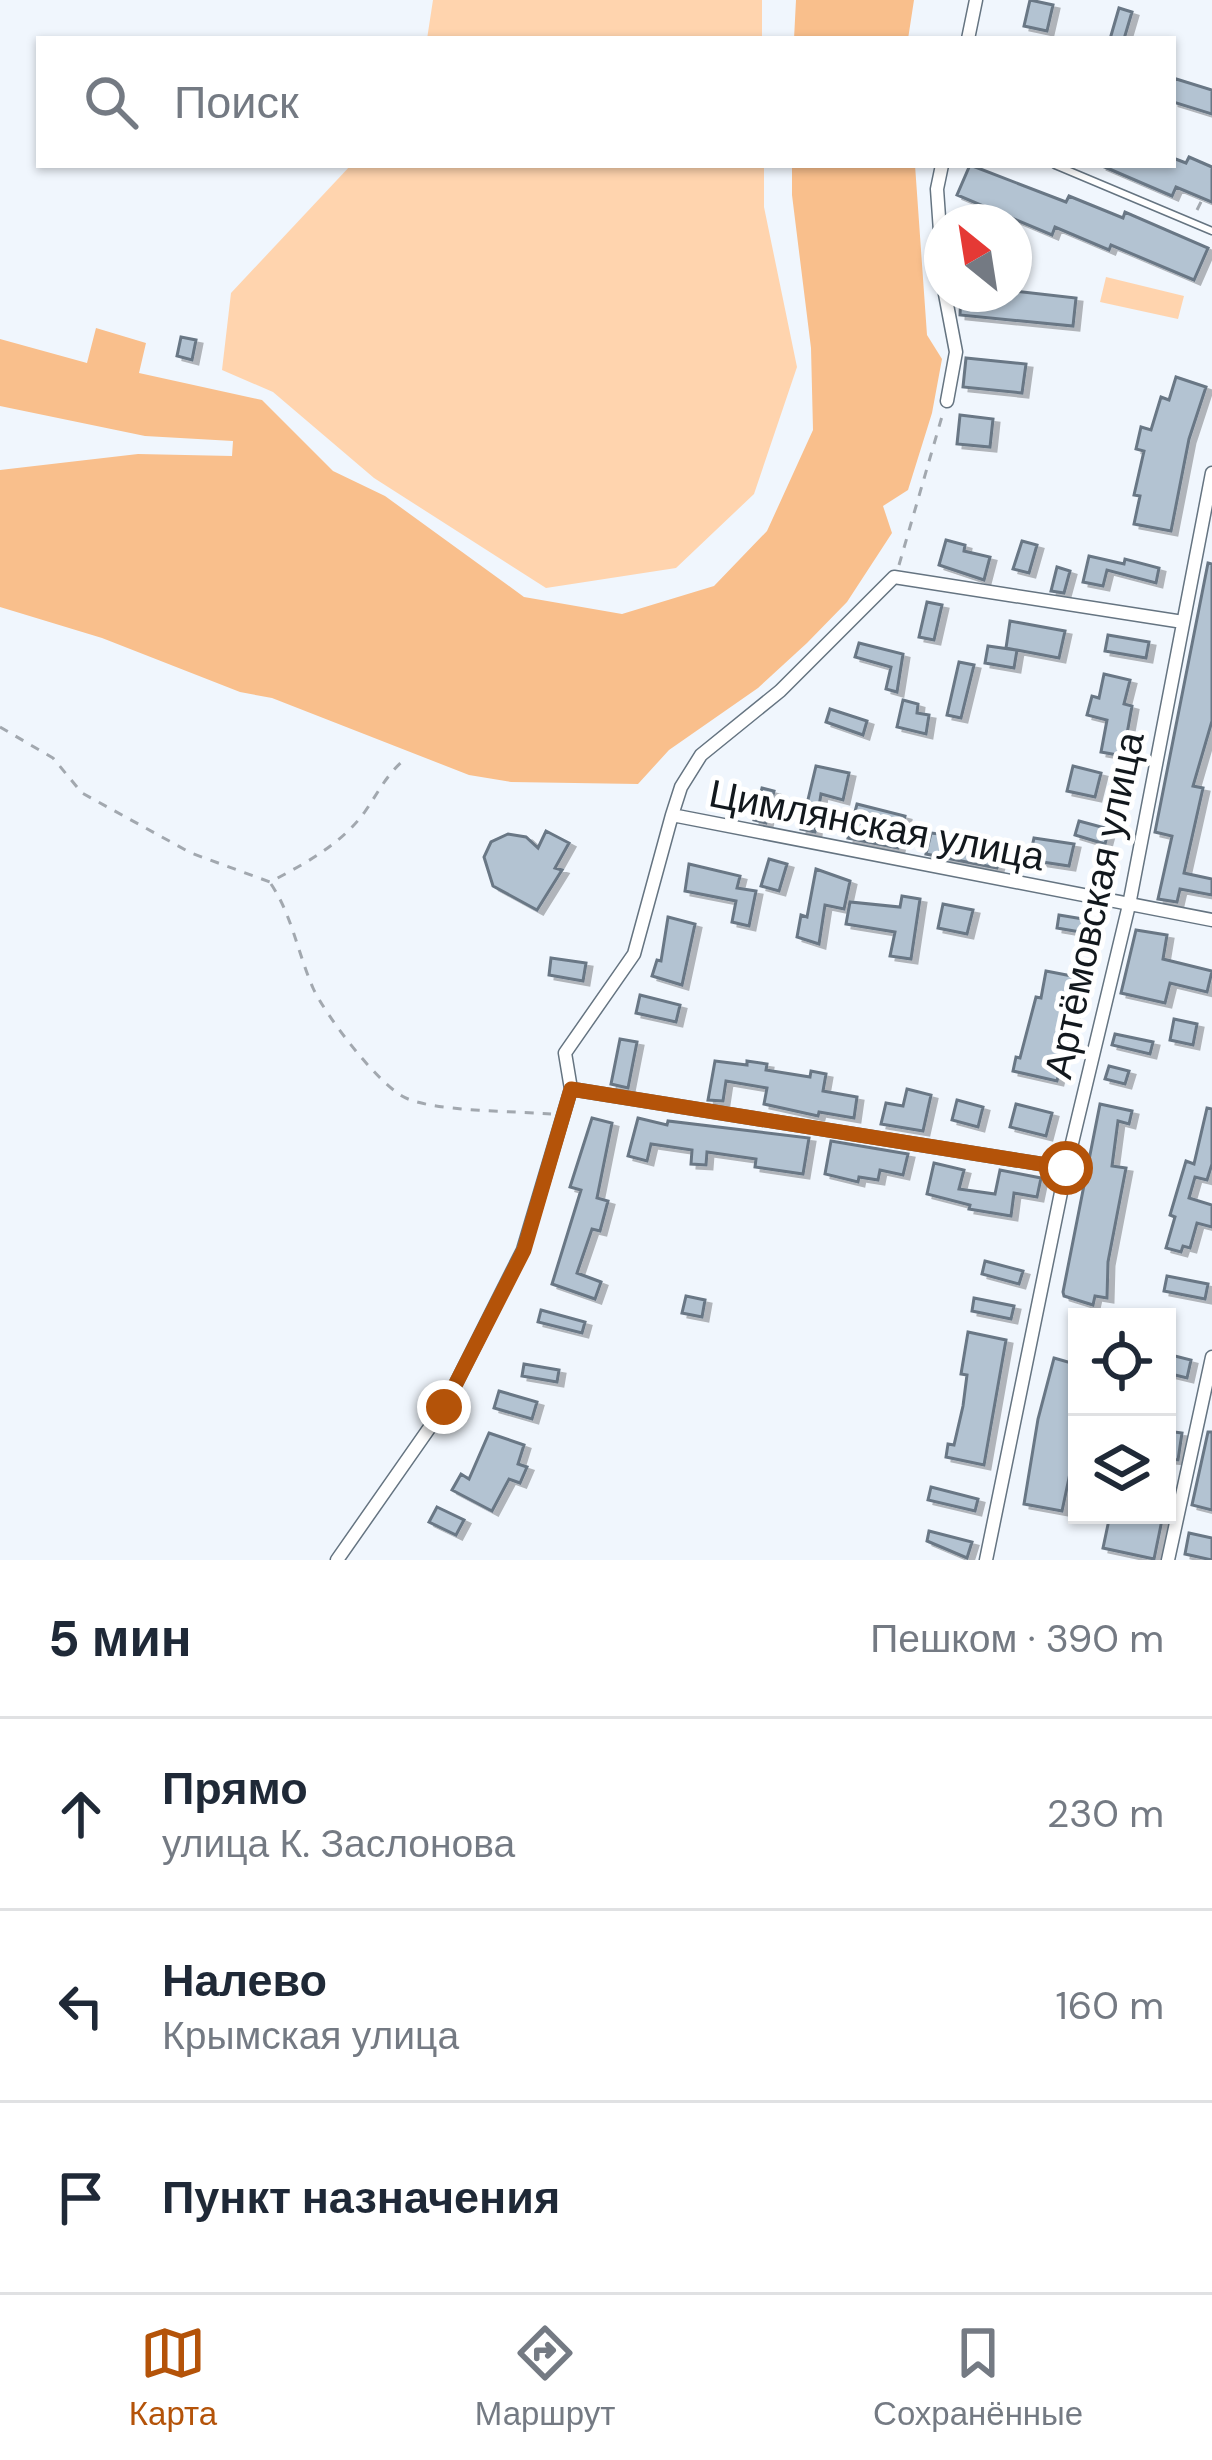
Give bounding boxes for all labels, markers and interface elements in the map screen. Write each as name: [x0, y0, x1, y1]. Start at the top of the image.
search box: [36, 36, 1176, 168]
icon: search: [78, 69, 144, 135]
text: Поиск: [174, 73, 299, 132]
north arrow: [924, 204, 1032, 312]
street label: Артёмовская улица: [1032, 727, 1156, 1083]
street label: Цимлянская улица: [705, 767, 1049, 883]
route start: [1039, 1141, 1093, 1195]
map controls: [1068, 1308, 1176, 1524]
button: locate: [1068, 1308, 1176, 1416]
route end: [417, 1380, 471, 1434]
button: layers: [1068, 1416, 1176, 1524]
text: 5 мин: [48, 1605, 192, 1672]
text: Пешком · 390 m: [870, 1613, 1164, 1664]
text: Прямо: [162, 1759, 308, 1818]
icon: ahead: [48, 1781, 114, 1847]
text: 230 m: [1047, 1788, 1164, 1839]
text: улица К. Заслонова: [162, 1818, 515, 1869]
text: Налево: [162, 1951, 327, 2010]
icon: left: [48, 1973, 114, 2039]
text: 160 m: [1056, 1980, 1164, 2031]
text: Крымская улица: [162, 2010, 459, 2061]
icon: arrive: [48, 2165, 114, 2231]
text: Пункт назначения: [162, 2168, 560, 2227]
tab: Карта: [129, 2320, 217, 2435]
tab: Маршрут: [475, 2320, 615, 2435]
tab: Сохранённые: [873, 2320, 1083, 2435]

